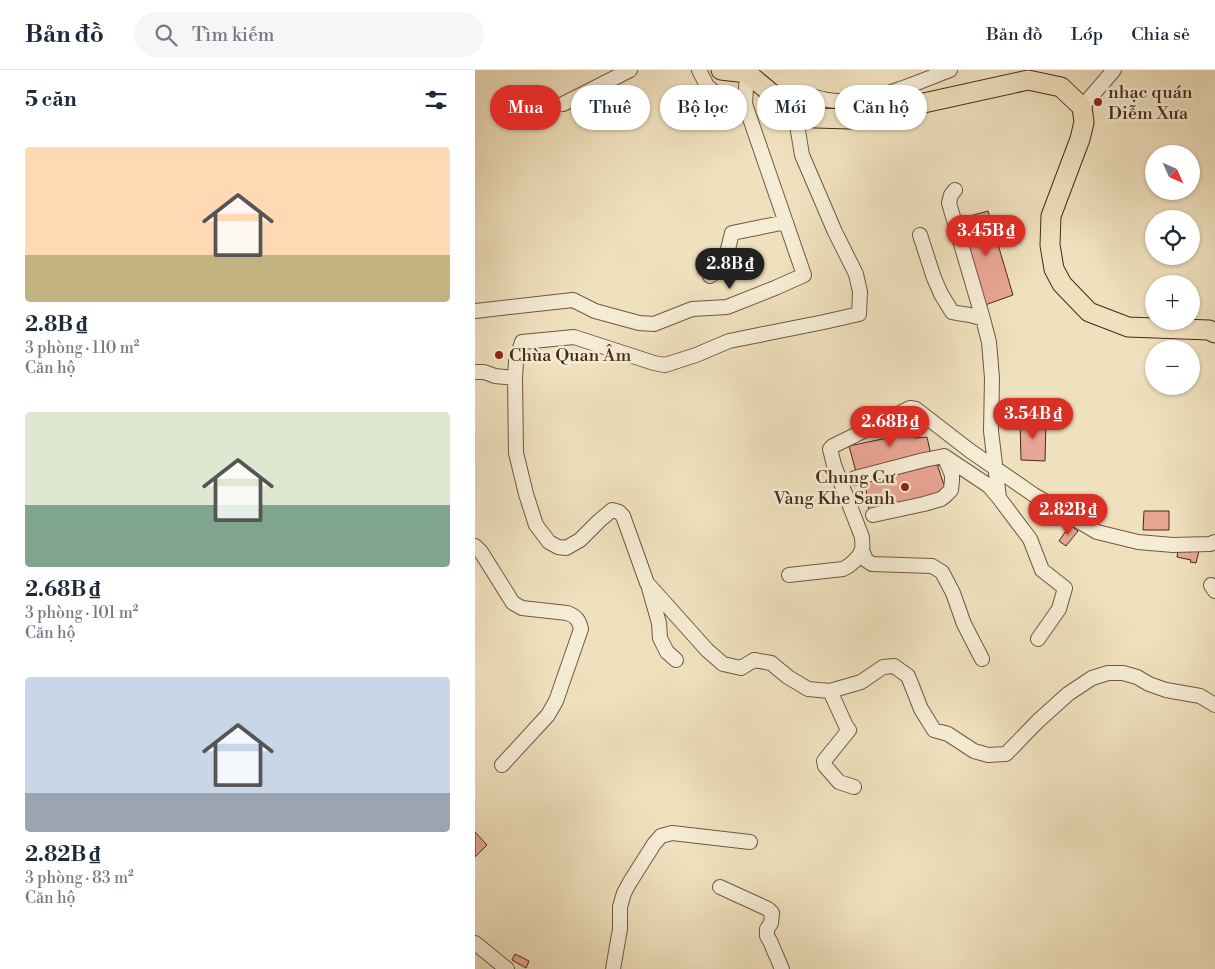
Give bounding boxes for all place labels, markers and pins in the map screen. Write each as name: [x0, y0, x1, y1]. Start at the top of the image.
place label: nhạc quán Diễm Xưa: [1108, 81, 1193, 125]
marker: nhạc quán Diễm Xưa: [1092, 96, 1104, 108]
pin: 3.45B ₫: [940, 214, 1032, 257]
pin: 2.8B ₫: [689, 248, 771, 290]
place label: Chùa Quan Âm: [509, 344, 631, 367]
marker: Chùa Quan Âm: [493, 349, 505, 361]
pin: 3.54B ₫: [987, 398, 1079, 440]
pin: 2.68B ₫: [844, 406, 936, 448]
place label: Chung Cư Vàng Khe Sanh: [772, 466, 896, 510]
marker: Chung Cư Vàng Khe Sanh: [899, 481, 911, 493]
pin: 2.82B ₫: [1022, 494, 1114, 536]

